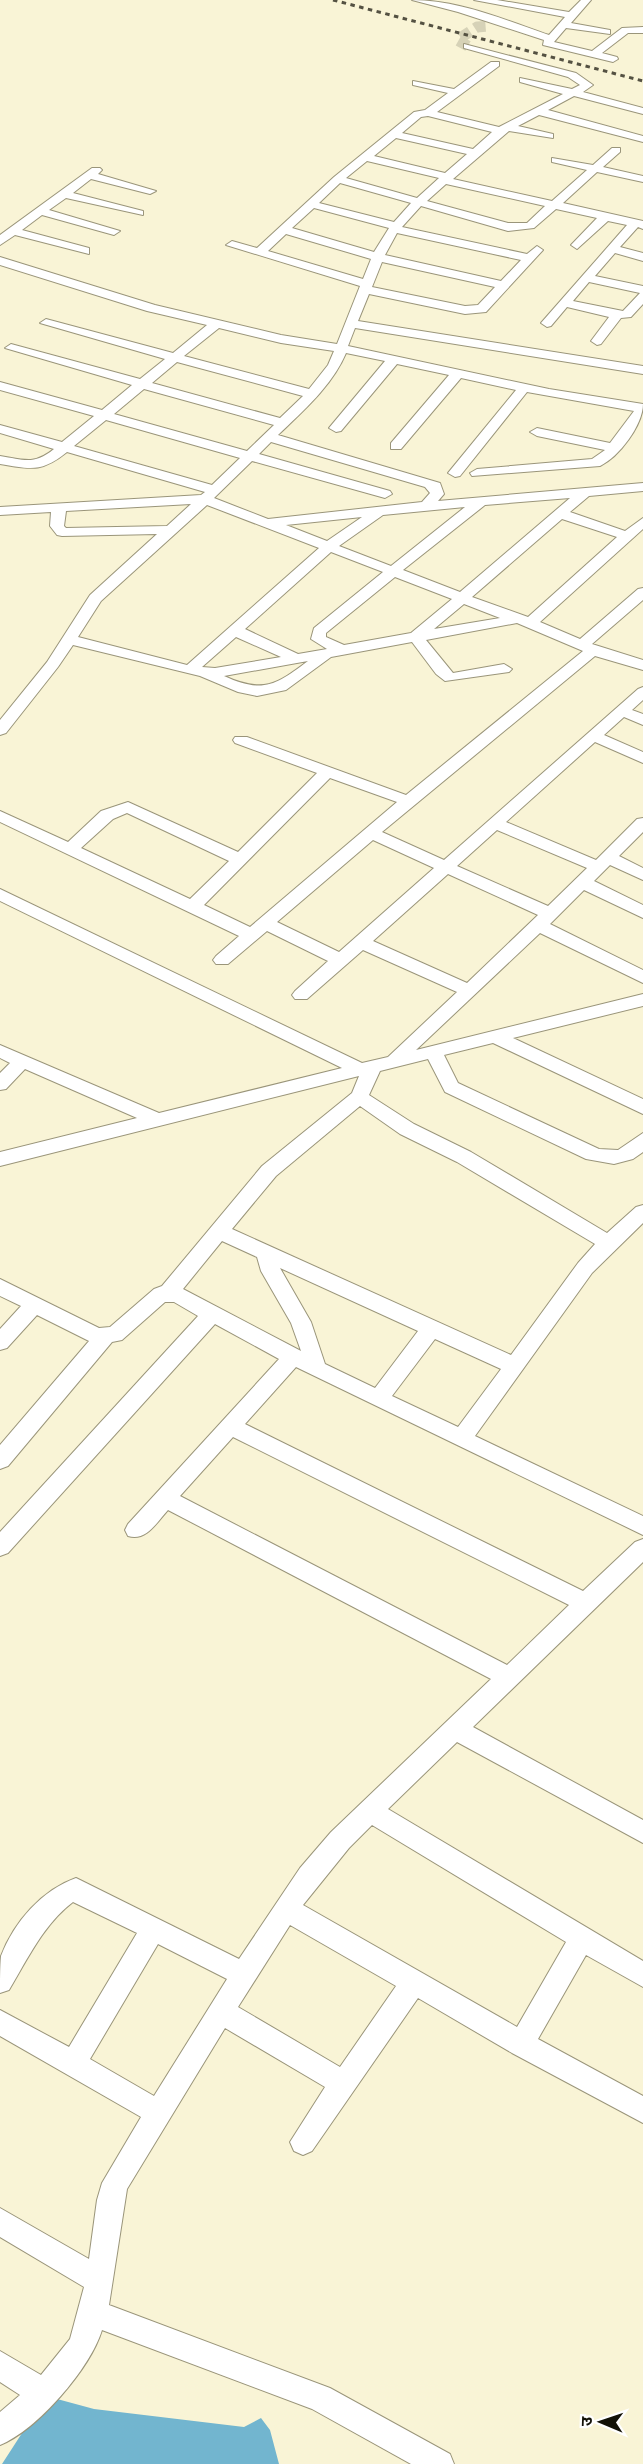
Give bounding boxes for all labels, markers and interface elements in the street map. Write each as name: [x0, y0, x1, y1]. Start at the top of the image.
north arrow: [571, 2392, 631, 2452]
text: उ: [577, 2416, 596, 2427]

